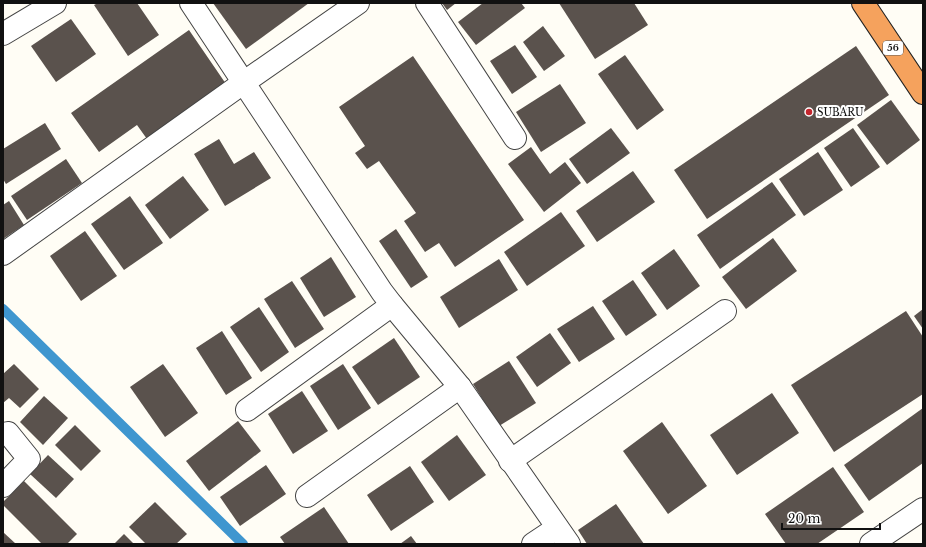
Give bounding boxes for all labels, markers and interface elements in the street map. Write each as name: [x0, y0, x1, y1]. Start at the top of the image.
road number: 56: [883, 41, 903, 55]
place label: SUBARU: [817, 106, 864, 119]
marker: SUBARU: [804, 107, 814, 117]
scale bar: [782, 505, 880, 531]
text: 20 m: [788, 511, 820, 526]

